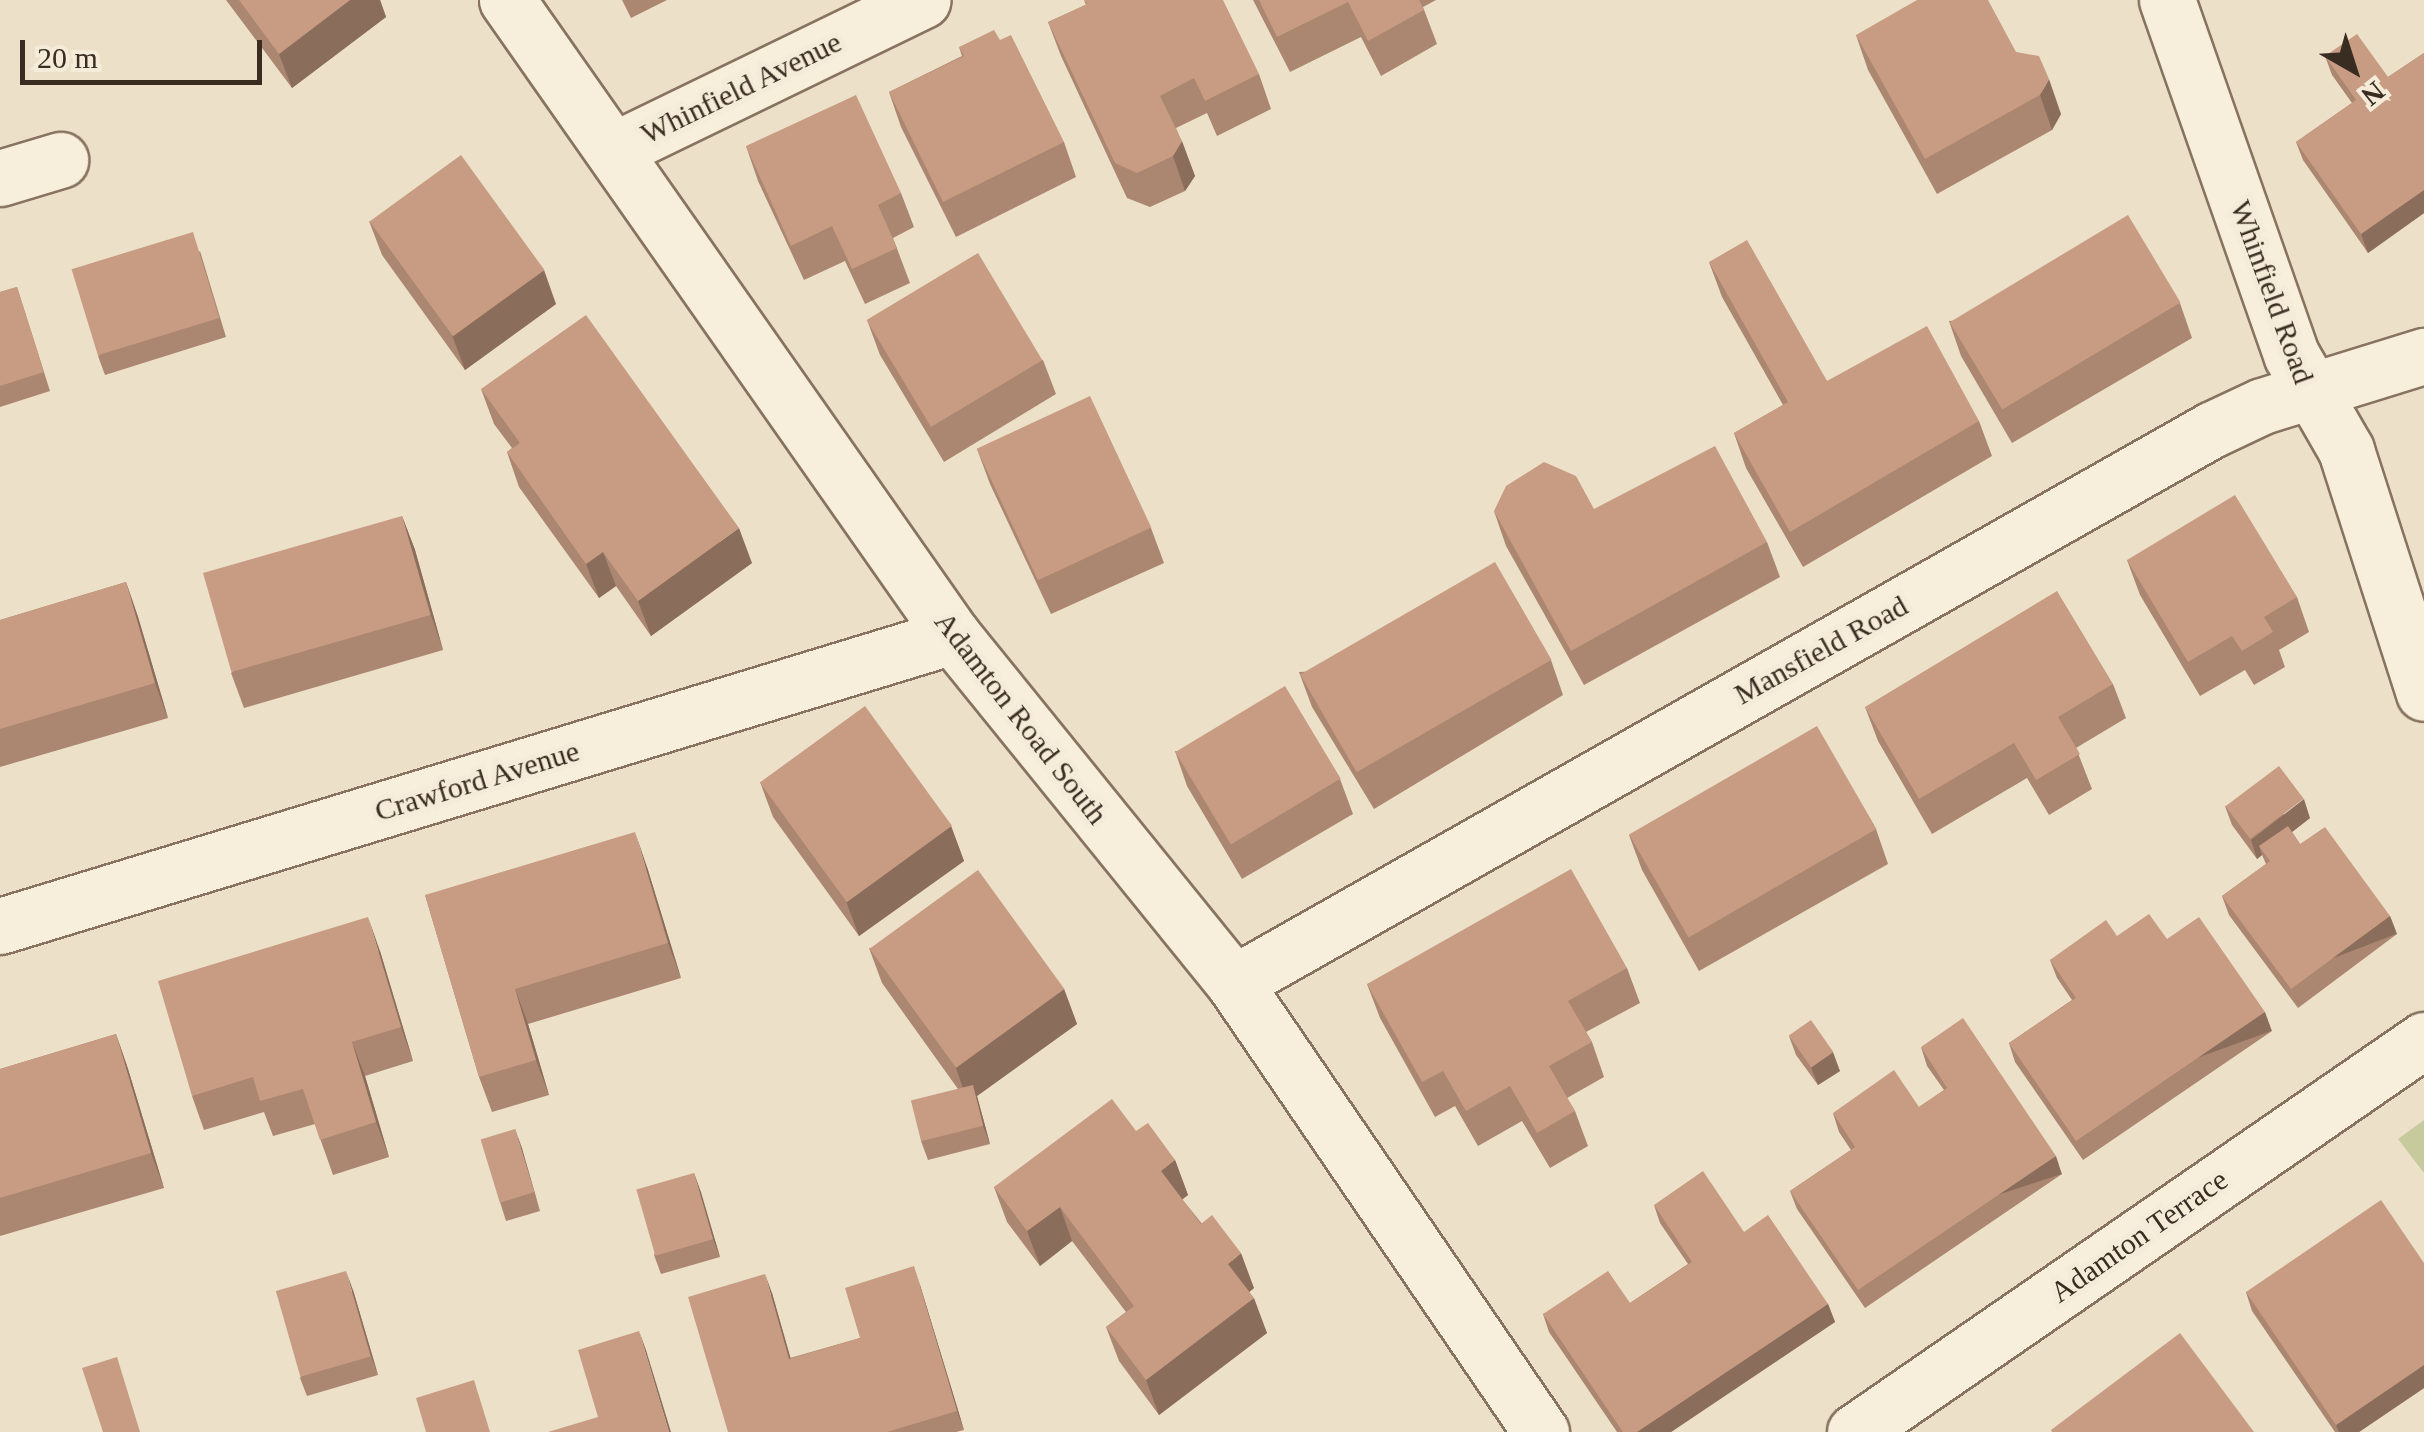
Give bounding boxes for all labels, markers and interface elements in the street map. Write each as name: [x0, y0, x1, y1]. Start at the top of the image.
scale bar: [25, 20, 268, 82]
north arrow: [2304, 20, 2404, 120]
street label: Whinfield Avenue: [634, 24, 848, 152]
text: 20 m: [37, 41, 98, 74]
text: N: [2356, 75, 2391, 112]
street label: Whinfield Road: [2222, 195, 2322, 389]
street label: Mansfield Road: [1728, 588, 1914, 712]
street label: Adamton Road South: [927, 604, 1115, 832]
street label: Crawford Avenue: [370, 733, 584, 829]
street label: Adamton Terrace: [2043, 1161, 2235, 1311]

